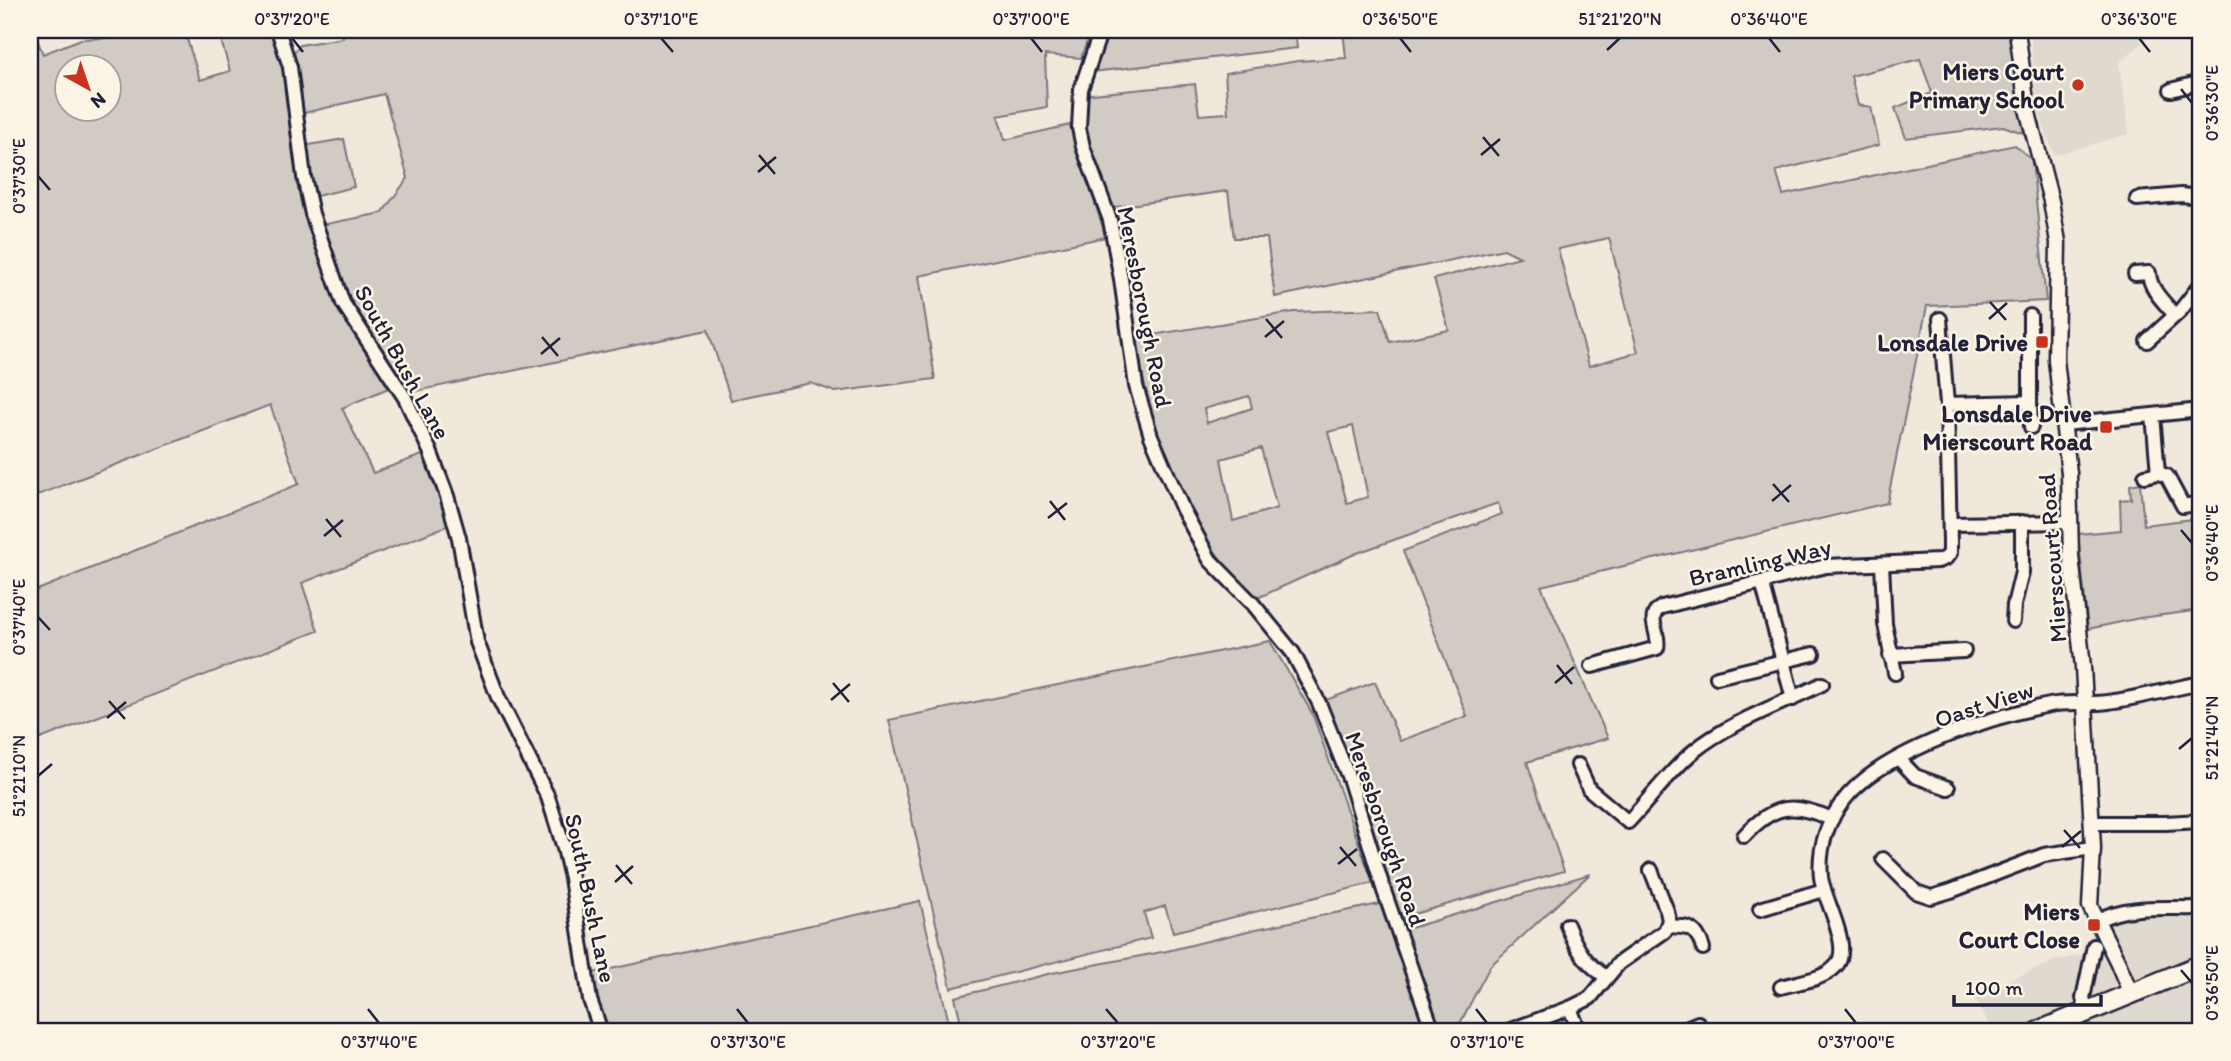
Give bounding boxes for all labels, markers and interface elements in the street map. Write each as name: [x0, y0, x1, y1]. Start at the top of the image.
text: 0°37'20"E: [254, 8, 330, 30]
text: 0°37'10"E: [624, 8, 698, 30]
text: 0°37'00"E: [992, 8, 1070, 30]
text: 0°36'50"E: [1362, 8, 1438, 30]
text: 51°21'20"N: [1578, 8, 1662, 30]
text: 0°36'40"E: [1730, 8, 1808, 30]
text: 0°36'30"E: [2101, 8, 2177, 30]
north arrow: [52, 52, 122, 122]
place label: Miers Court Primary School: [1909, 57, 2064, 115]
text: 0°36'30"E: [2201, 65, 2223, 141]
marker: Miers Court Primary School: [2070, 77, 2086, 93]
text: N: [86, 88, 111, 114]
text: 0°37'30"E: [8, 138, 30, 214]
street label: Meresborough Road: [1111, 204, 1179, 410]
street label: South Bush Lane: [349, 280, 457, 444]
place label: Lonsdale Drive: [1877, 328, 2028, 357]
marker: Lonsdale Drive: [2034, 334, 2050, 350]
place label: Lonsdale Drive Mierscourt Road: [1923, 399, 2093, 456]
marker: Lonsdale Drive Mierscourt Road: [2098, 419, 2114, 435]
street label: Mierscourt Road: [2032, 472, 2072, 644]
text: 0°36'40"E: [2201, 504, 2223, 582]
street label: Bramling Way: [1686, 531, 1835, 592]
text: 0°37'40"E: [8, 578, 30, 655]
street label: Oast View: [1931, 674, 2037, 734]
text: 51°21'40"N: [2201, 696, 2223, 780]
street label: Meresborough Road: [1339, 728, 1433, 930]
text: 51°21'10"N: [8, 735, 30, 817]
street label: South Bush Lane: [559, 811, 623, 985]
place label: Miers Court Close: [1959, 897, 2080, 954]
marker: Miers Court Close: [2086, 917, 2102, 933]
text: 0°36'50"E: [2201, 945, 2223, 1021]
scale bar: [1954, 963, 2102, 1007]
text: 100 m: [1965, 975, 2023, 1000]
text: 0°37'40"E: [341, 1031, 418, 1053]
text: 0°37'30"E: [710, 1031, 786, 1053]
text: 0°37'20"E: [1080, 1031, 1156, 1053]
text: 0°37'10"E: [1450, 1031, 1524, 1053]
text: 0°37'00"E: [1817, 1031, 1895, 1053]

